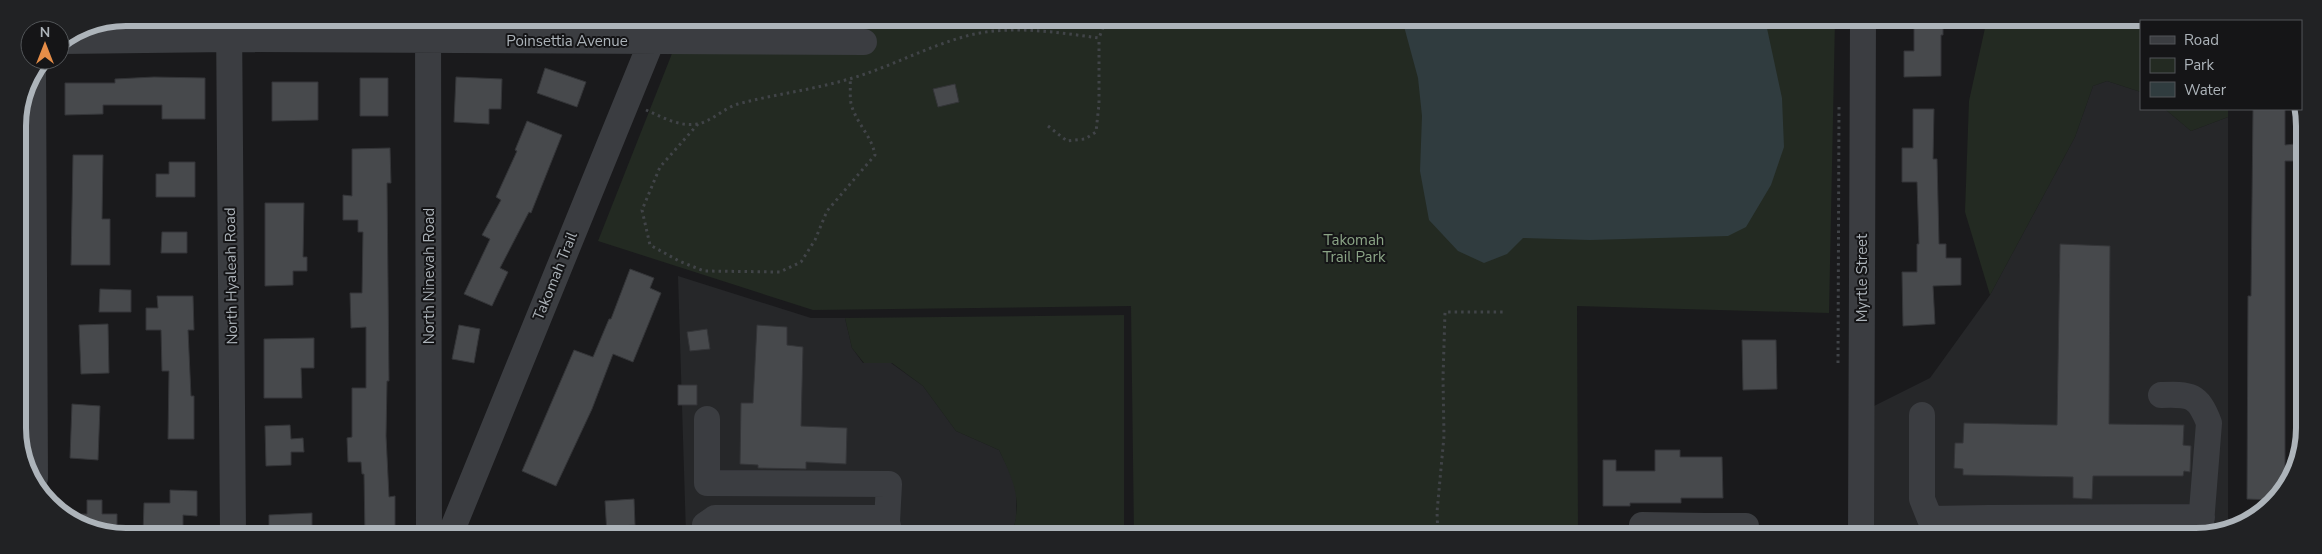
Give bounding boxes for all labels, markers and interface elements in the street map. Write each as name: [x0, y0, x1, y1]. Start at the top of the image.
north arrow: [20, 20, 70, 70]
legend: [2140, 20, 2302, 110]
text: N: [40, 23, 50, 42]
text: Road: [2184, 30, 2219, 50]
street label: Poinsettia Avenue: [506, 31, 628, 51]
text: Park: [2184, 55, 2214, 75]
text: Water: [2184, 80, 2227, 100]
street label: North Hyaleah Road: [220, 207, 242, 345]
street label: North Ninevah Road: [419, 208, 439, 344]
street label: Takomah Trail: [528, 228, 582, 323]
park label: Takomah Trail Park: [1323, 230, 1386, 267]
street label: Myrtle Street: [1852, 233, 1872, 322]

